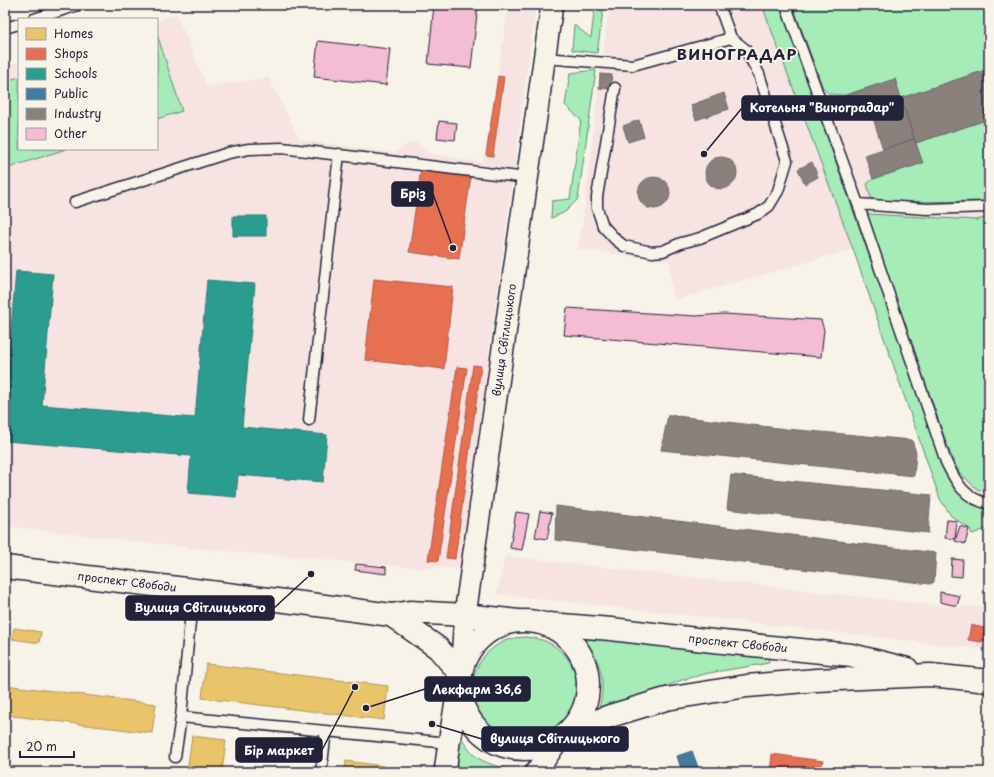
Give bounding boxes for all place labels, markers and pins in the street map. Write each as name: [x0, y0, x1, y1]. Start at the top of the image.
callout: Котельня "Виноградар": [742, 96, 903, 120]
callout: Бріз: [392, 182, 433, 206]
callout: Вулиця Світлицького: [126, 596, 274, 620]
callout: Лекфарм 36,6: [425, 677, 530, 701]
callout: вулиця Світлицького: [482, 727, 628, 751]
callout: Бір маркет: [236, 738, 322, 762]

